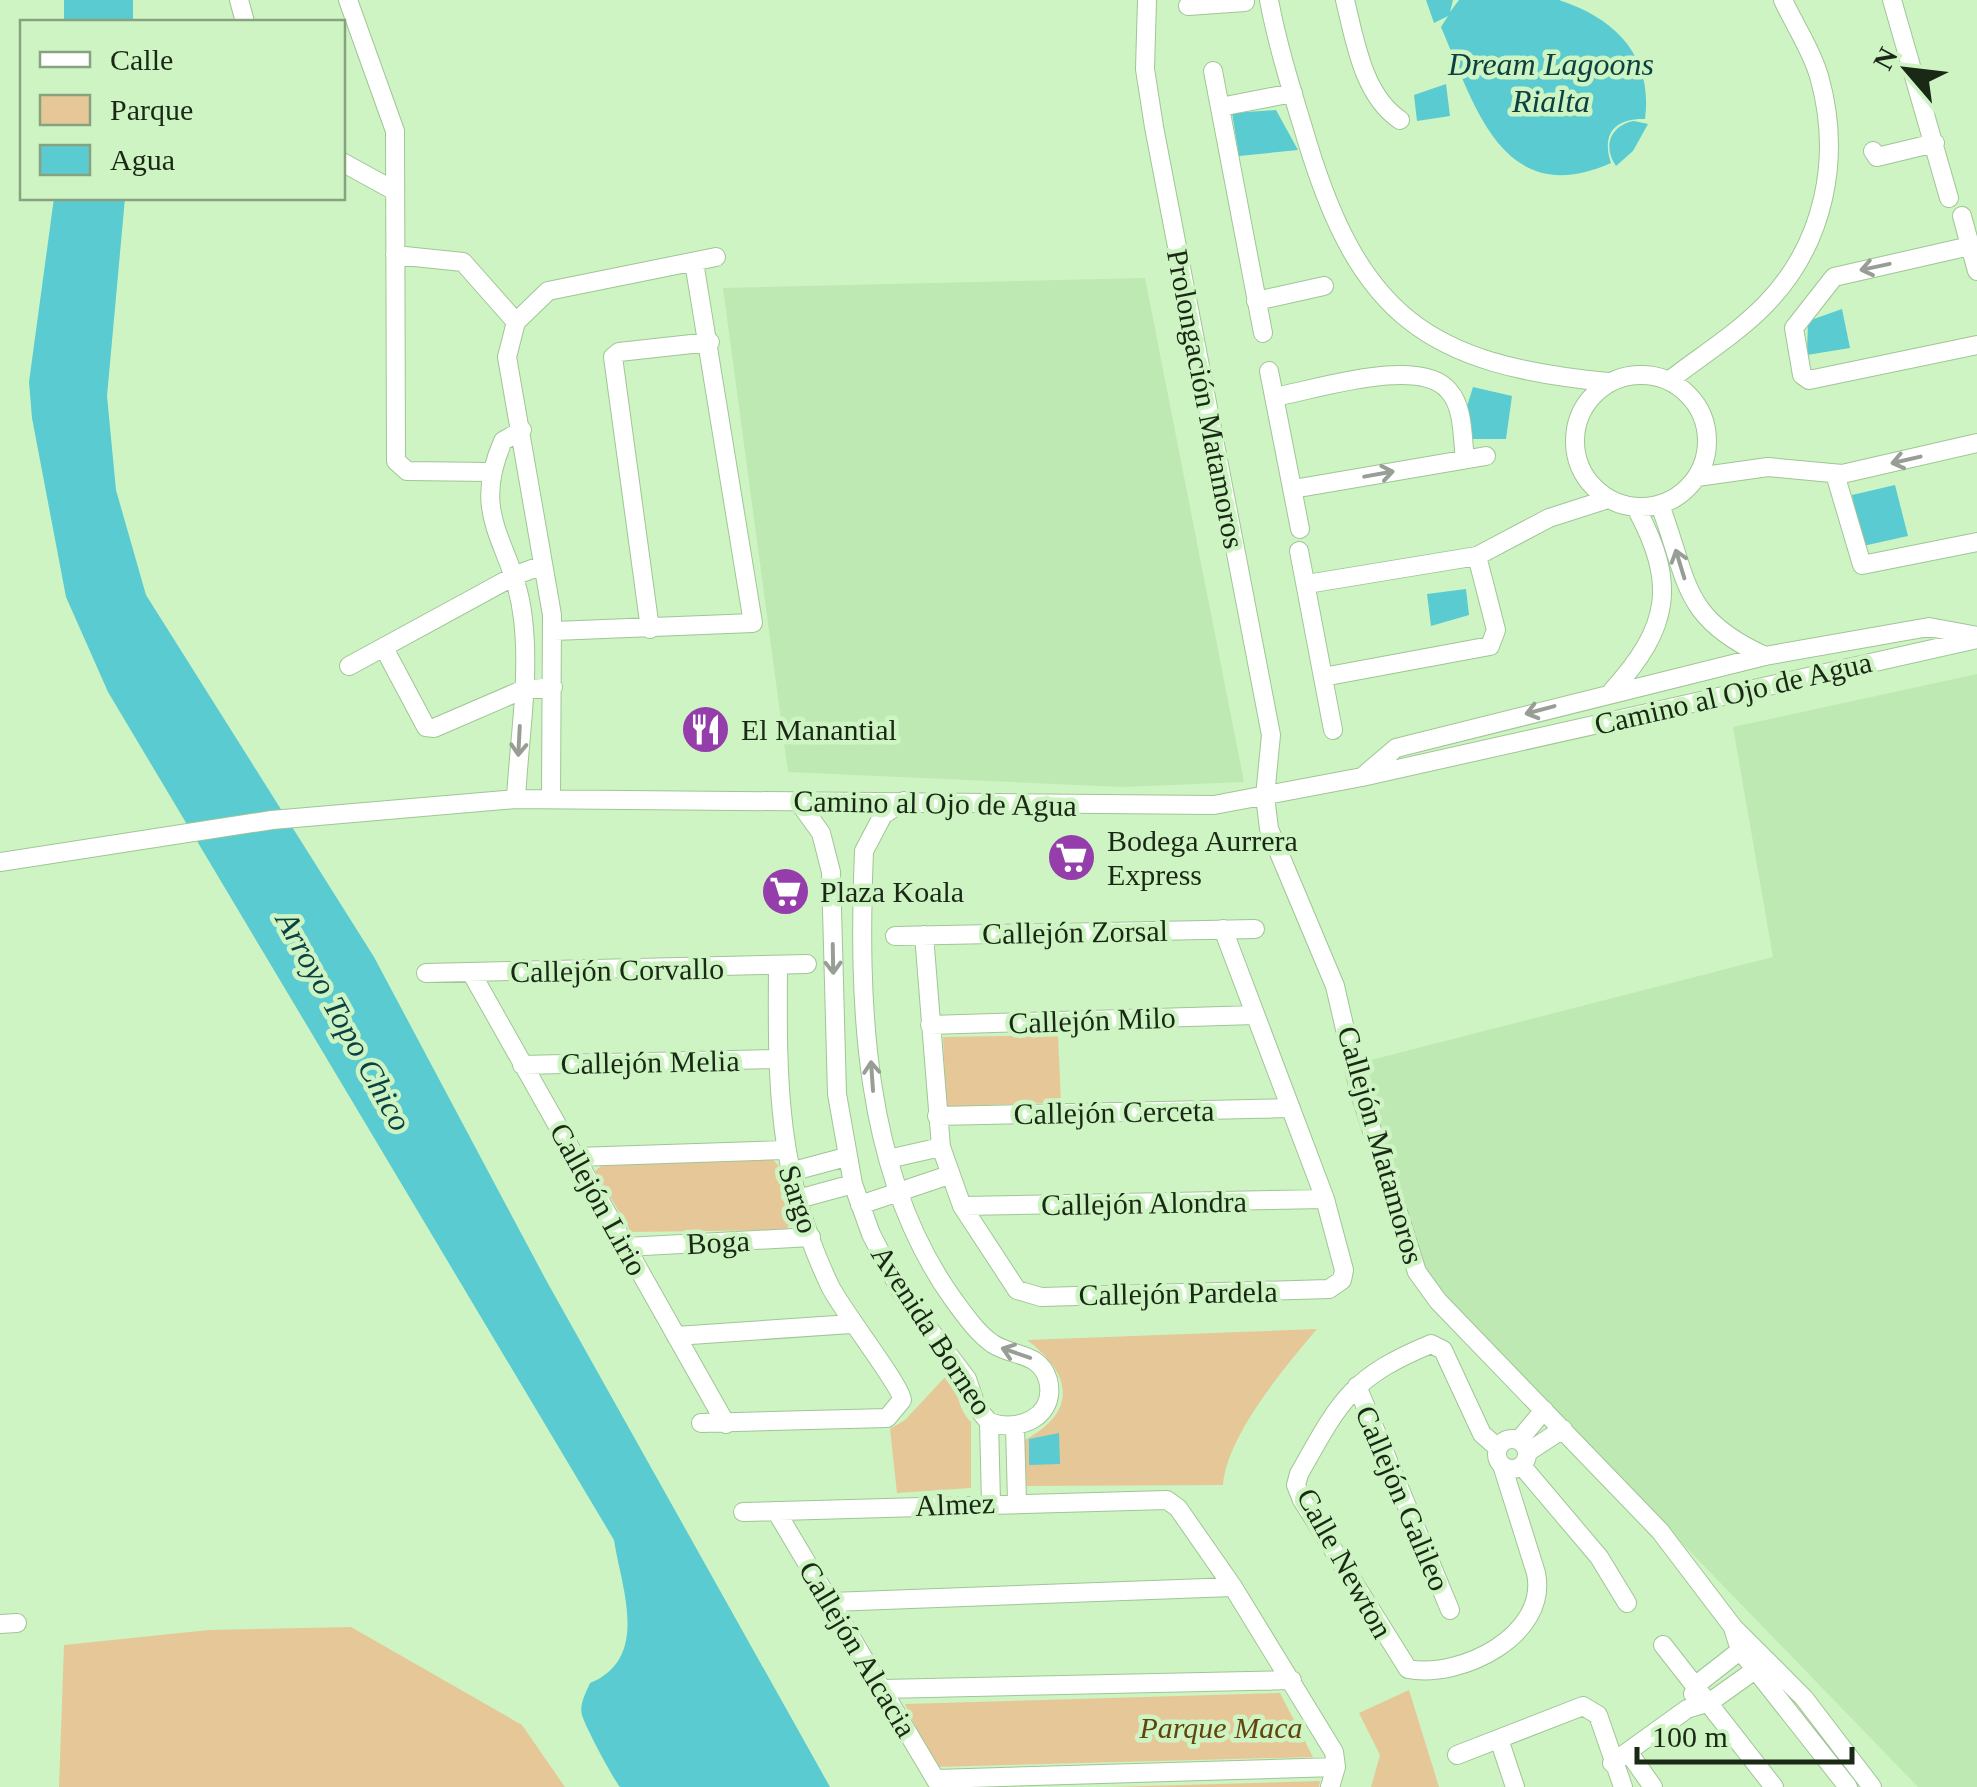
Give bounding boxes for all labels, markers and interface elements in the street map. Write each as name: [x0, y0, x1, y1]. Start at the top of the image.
legend: [20, 20, 345, 200]
north arrow: [1857, 20, 1957, 120]
text: N: [1867, 42, 1904, 75]
text: Calle: [110, 43, 173, 76]
water label: Dream Lagoons Rialta: [1447, 46, 1654, 119]
text: Parque: [110, 93, 193, 126]
text: Agua: [110, 143, 175, 176]
street label: Prolongación Matamoros: [1161, 247, 1251, 551]
one-way arrow: [1860, 259, 1892, 277]
one-way arrow: [1891, 452, 1923, 470]
one-way arrow: [1362, 464, 1395, 483]
one-way arrow: [1670, 549, 1688, 580]
street label: Camino al Ojo de Agua: [1591, 645, 1875, 741]
one-way arrow: [1525, 702, 1556, 721]
restaurant icon: El Manantial: [680, 703, 732, 755]
place label: El Manantial: [741, 713, 897, 746]
one-way arrow: [509, 725, 528, 757]
street label: Camino al Ojo de Agua: [793, 784, 1077, 822]
place label: Bodega Aurrera Express: [1107, 824, 1298, 891]
supermarket icon: Bodega Aurrera Express: [1046, 831, 1098, 883]
supermarket icon: Plaza Koala: [759, 865, 811, 917]
place label: Plaza Koala: [820, 875, 964, 908]
water label: Arroyo Topo Chico: [268, 903, 419, 1137]
street label: Callejón Zorsal: [982, 914, 1168, 950]
one-way arrow: [823, 942, 842, 974]
street label: Callejón Corvallo: [510, 952, 724, 988]
street label: Callejón Milo: [1008, 1001, 1176, 1039]
street label: Callejón Matamoros: [1331, 1022, 1431, 1268]
street label: Callejón Melia: [560, 1044, 740, 1080]
one-way arrow: [862, 1061, 881, 1093]
street label: Callejón Cerceta: [1013, 1094, 1215, 1130]
street label: Callejón Lirio: [544, 1117, 654, 1281]
street label: Sargo: [773, 1161, 825, 1237]
street label: Callejón Alondra: [1041, 1185, 1247, 1221]
street label: Boga: [686, 1224, 750, 1260]
street label: Avenida Borneo: [865, 1239, 999, 1421]
street label: Callejón Pardela: [1078, 1275, 1278, 1311]
one-way arrow: [1000, 1343, 1032, 1361]
street label: Callejón Galileo: [1349, 1401, 1457, 1595]
street label: Calle Newton: [1290, 1482, 1400, 1644]
street label: Almez: [914, 1486, 996, 1522]
street label: Callejón Alcacia: [793, 1555, 923, 1743]
scale bar: [1637, 1702, 1852, 1764]
park label: Parque Maca: [1138, 1711, 1303, 1744]
text: 100 m: [1652, 1720, 1728, 1753]

